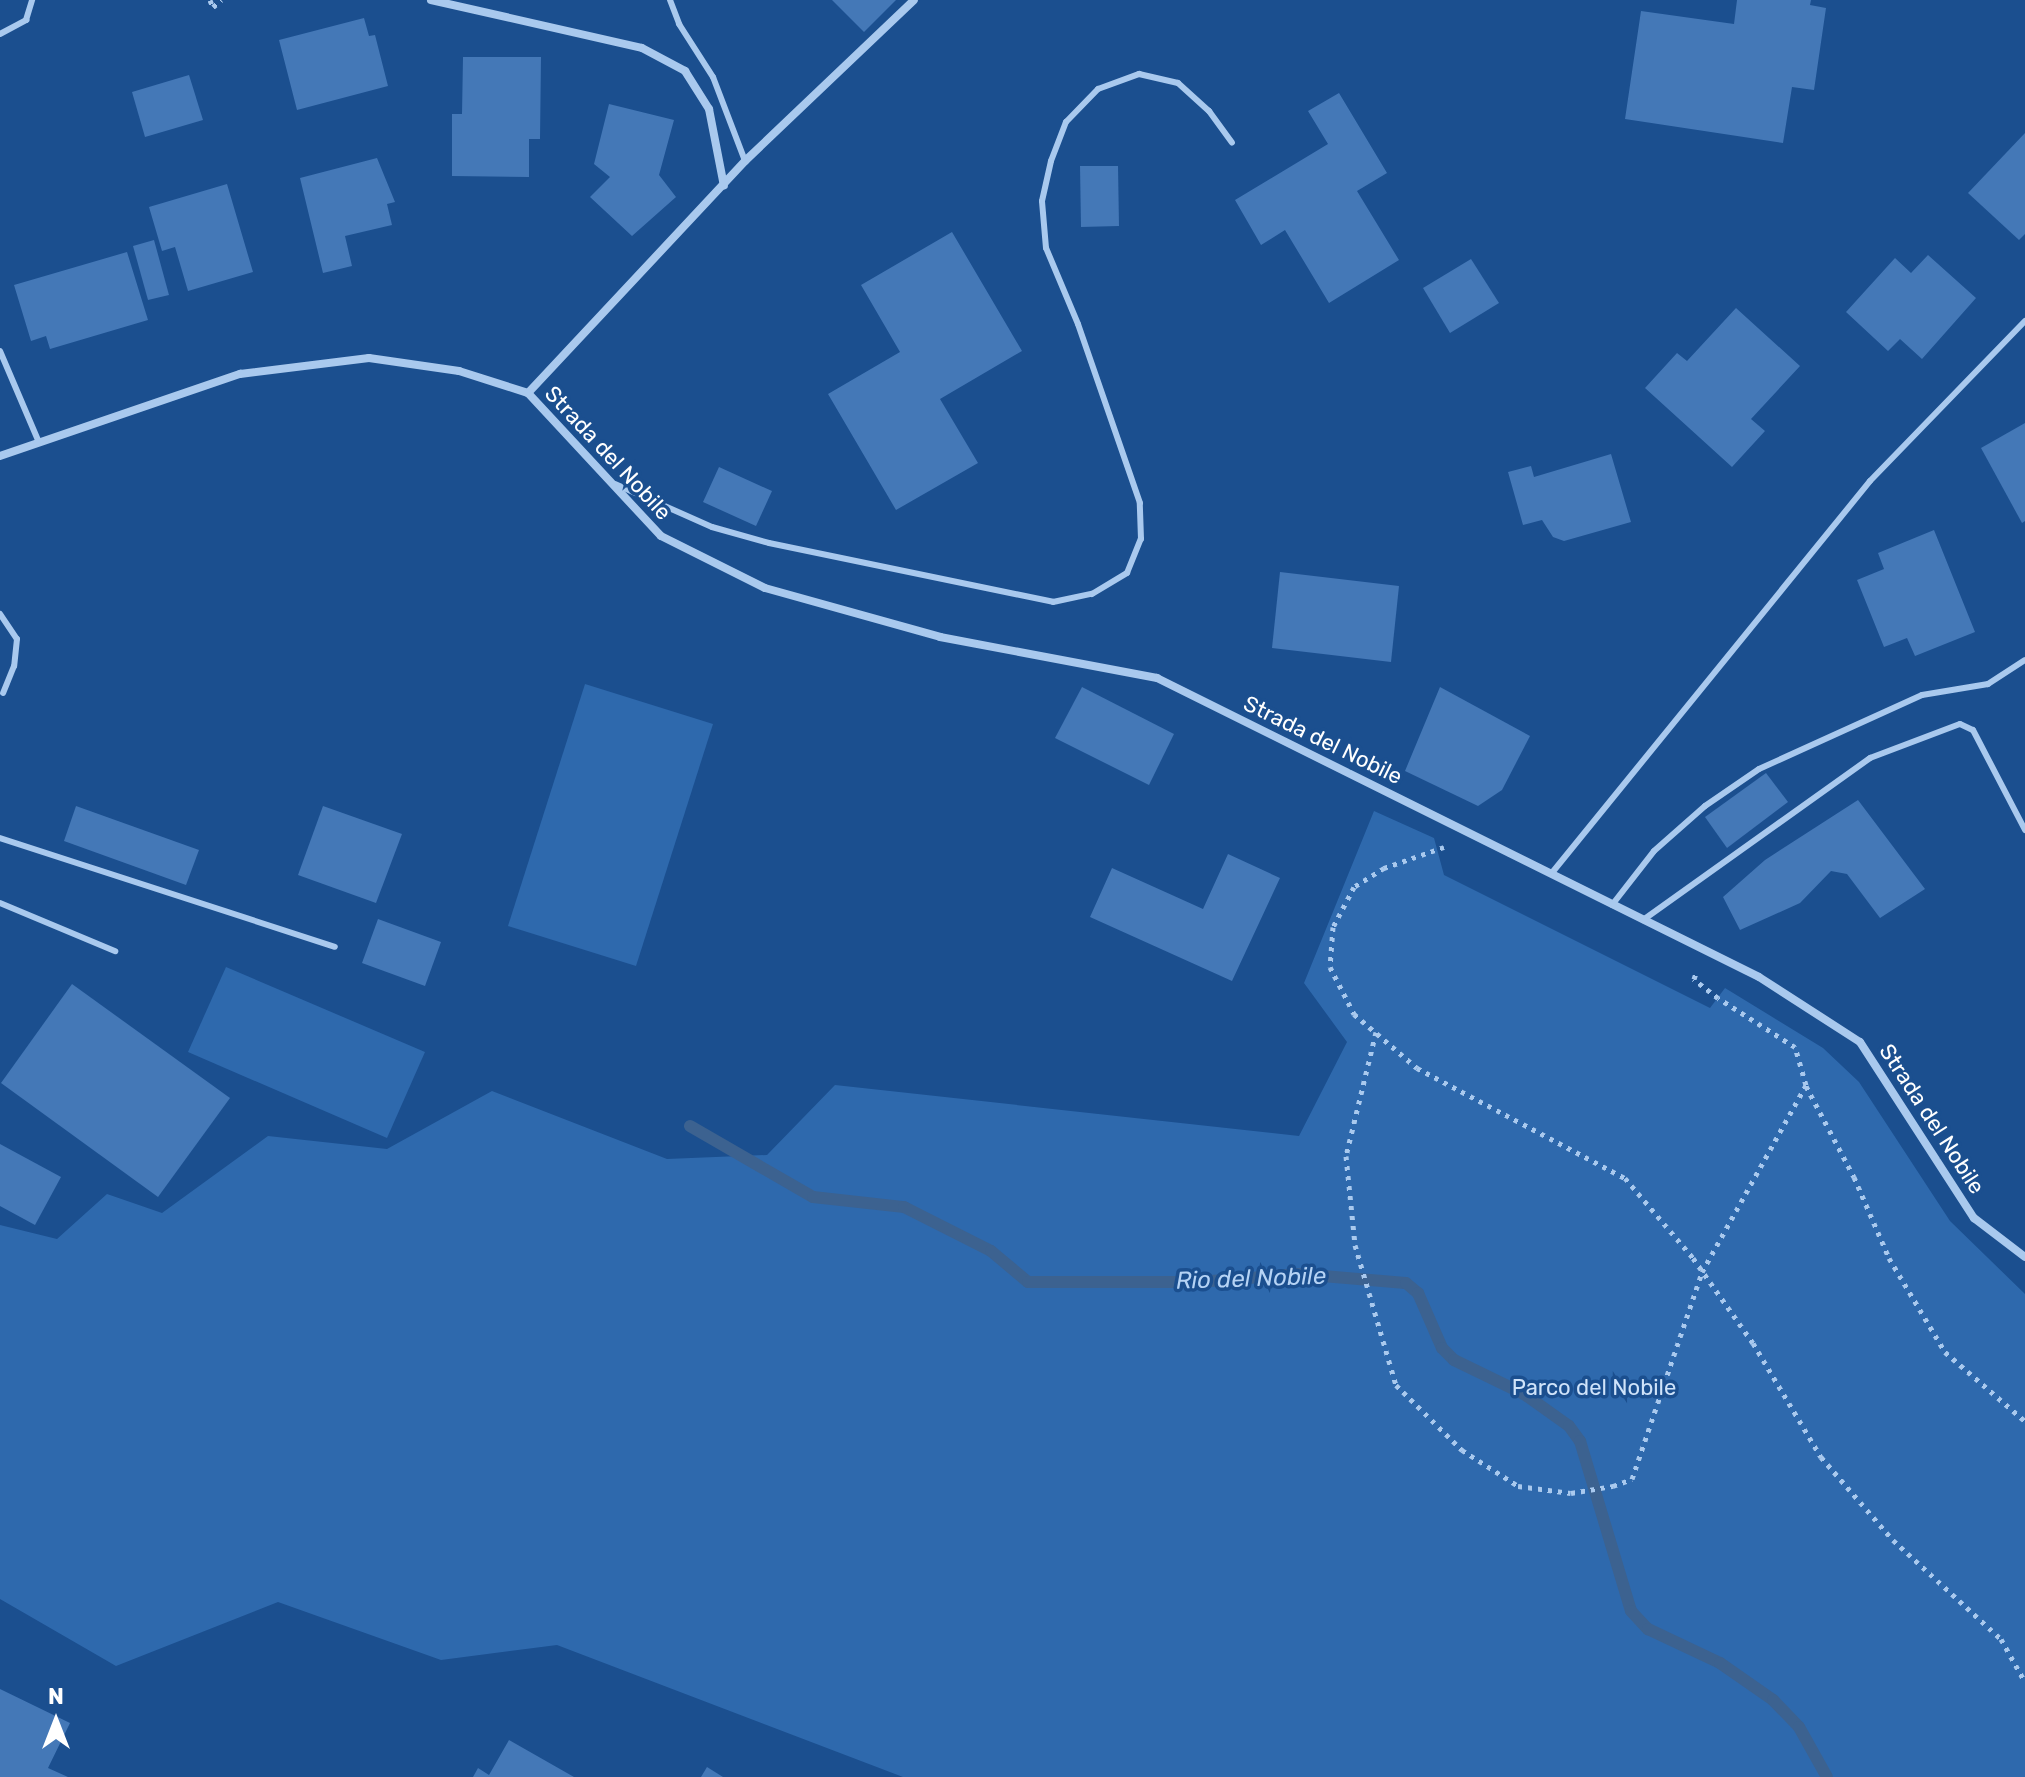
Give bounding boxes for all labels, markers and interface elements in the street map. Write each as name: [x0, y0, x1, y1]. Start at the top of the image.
street label: Strada del Nobile: [539, 381, 677, 525]
street label: Strada del Nobile: [1239, 690, 1407, 790]
street label: Strada del Nobile: [1874, 1039, 1990, 1199]
water label: Rio del Nobile: [1175, 1262, 1327, 1296]
park label: Parco del Nobile: [1512, 1375, 1676, 1401]
north arrow: [16, 1681, 96, 1761]
text: N: [48, 1683, 64, 1710]

